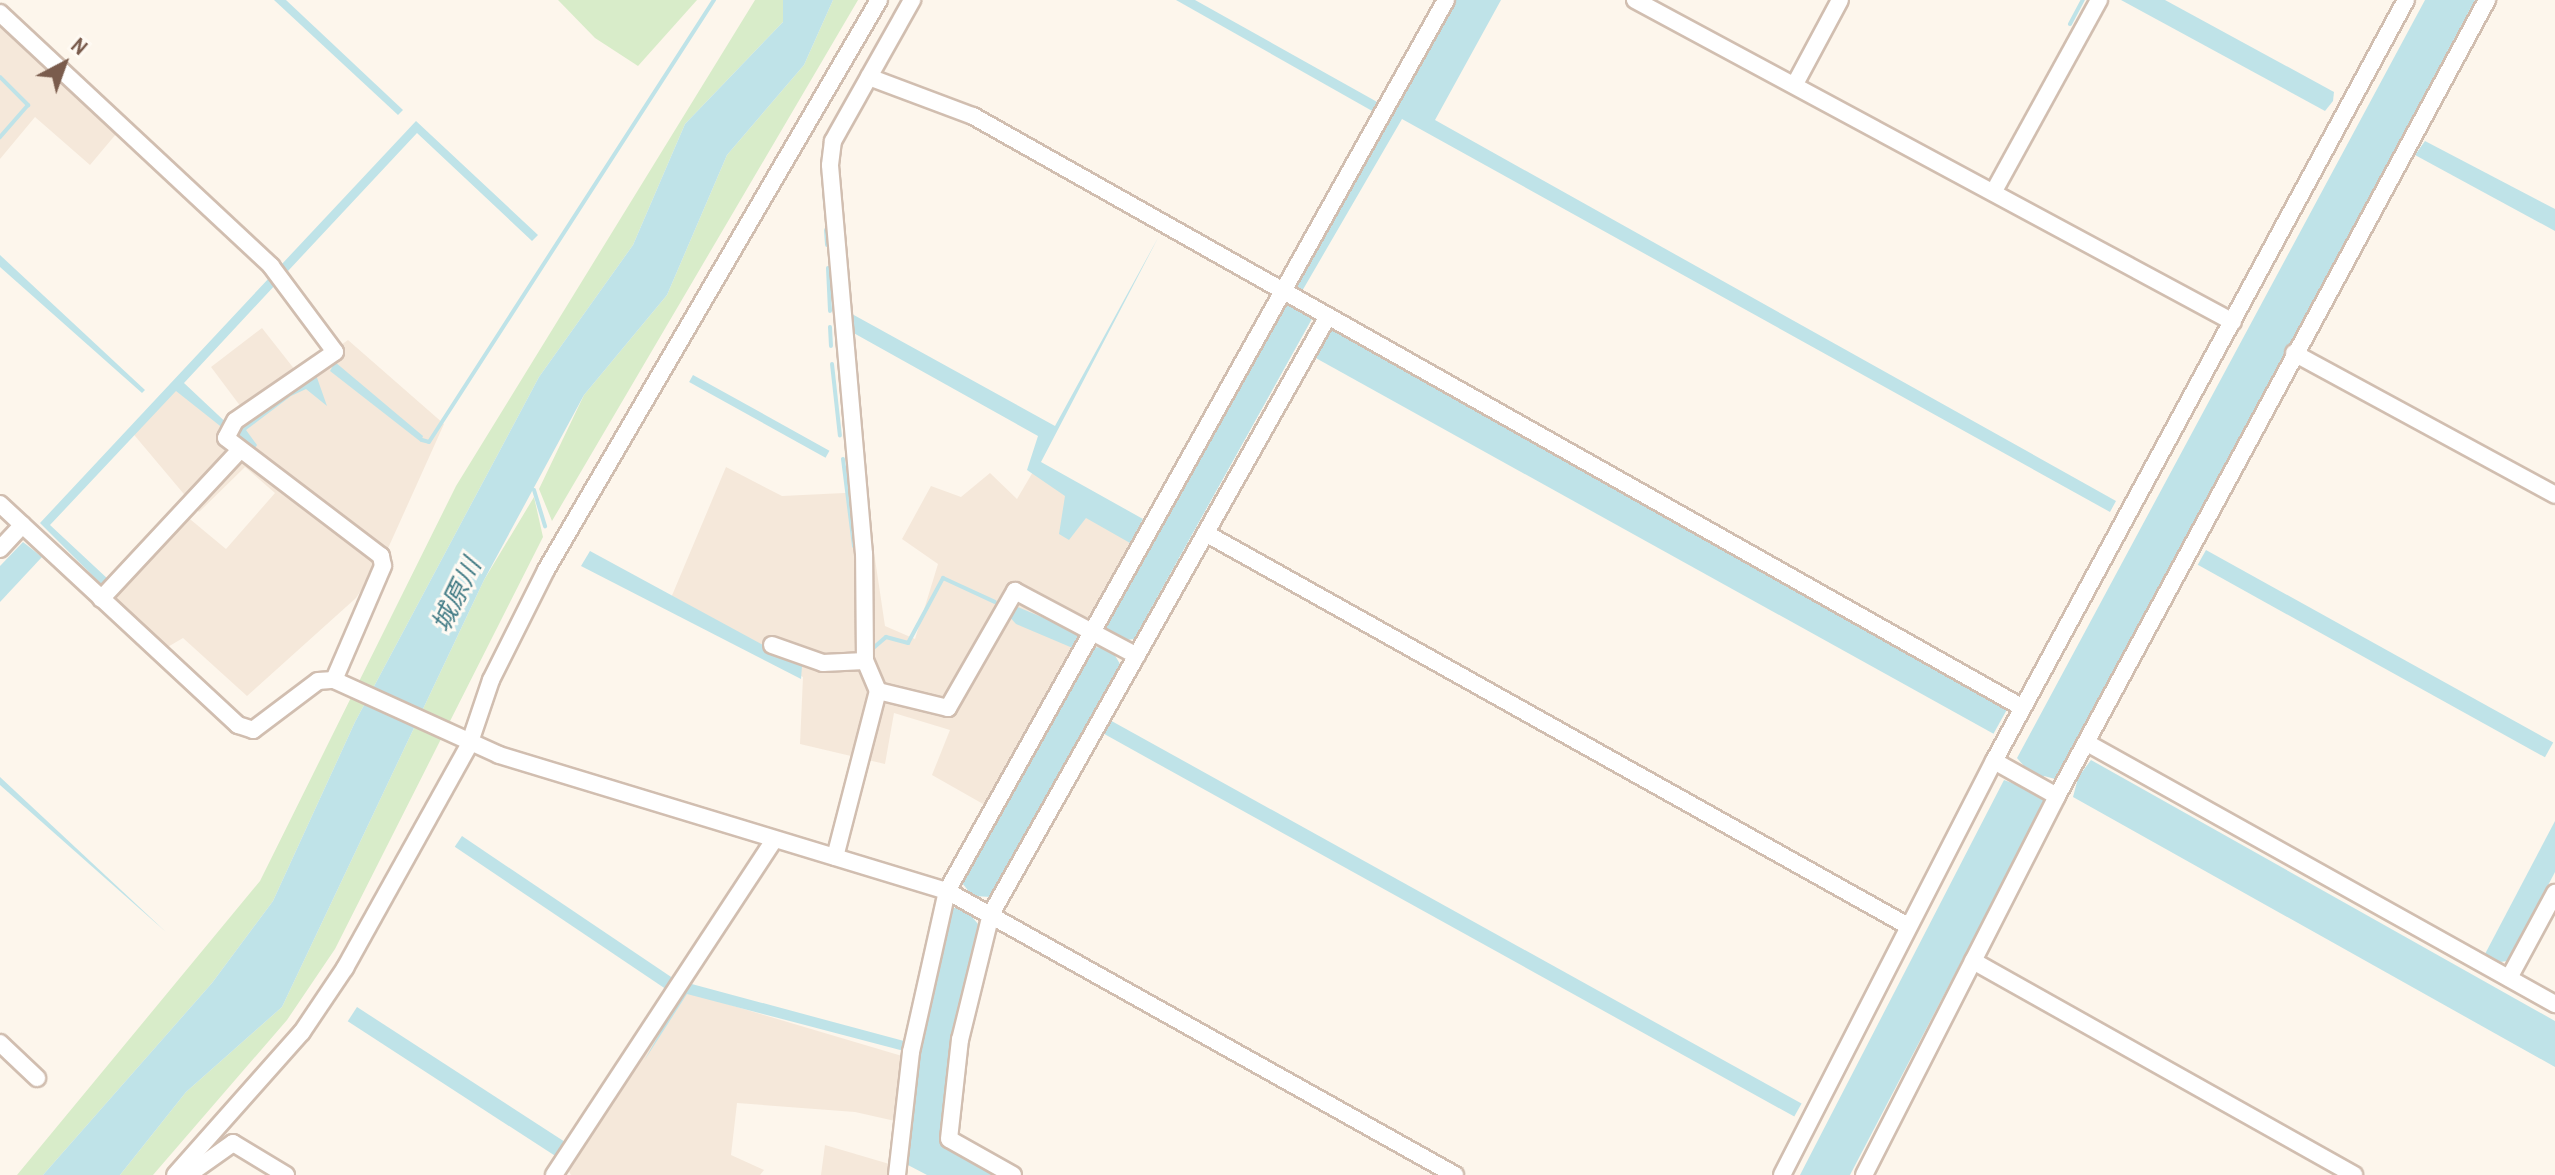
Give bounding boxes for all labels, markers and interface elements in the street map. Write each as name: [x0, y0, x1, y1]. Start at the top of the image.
north arrow: [24, 24, 104, 104]
text: N: [65, 30, 95, 61]
water label: 城原川: [425, 553, 487, 637]

